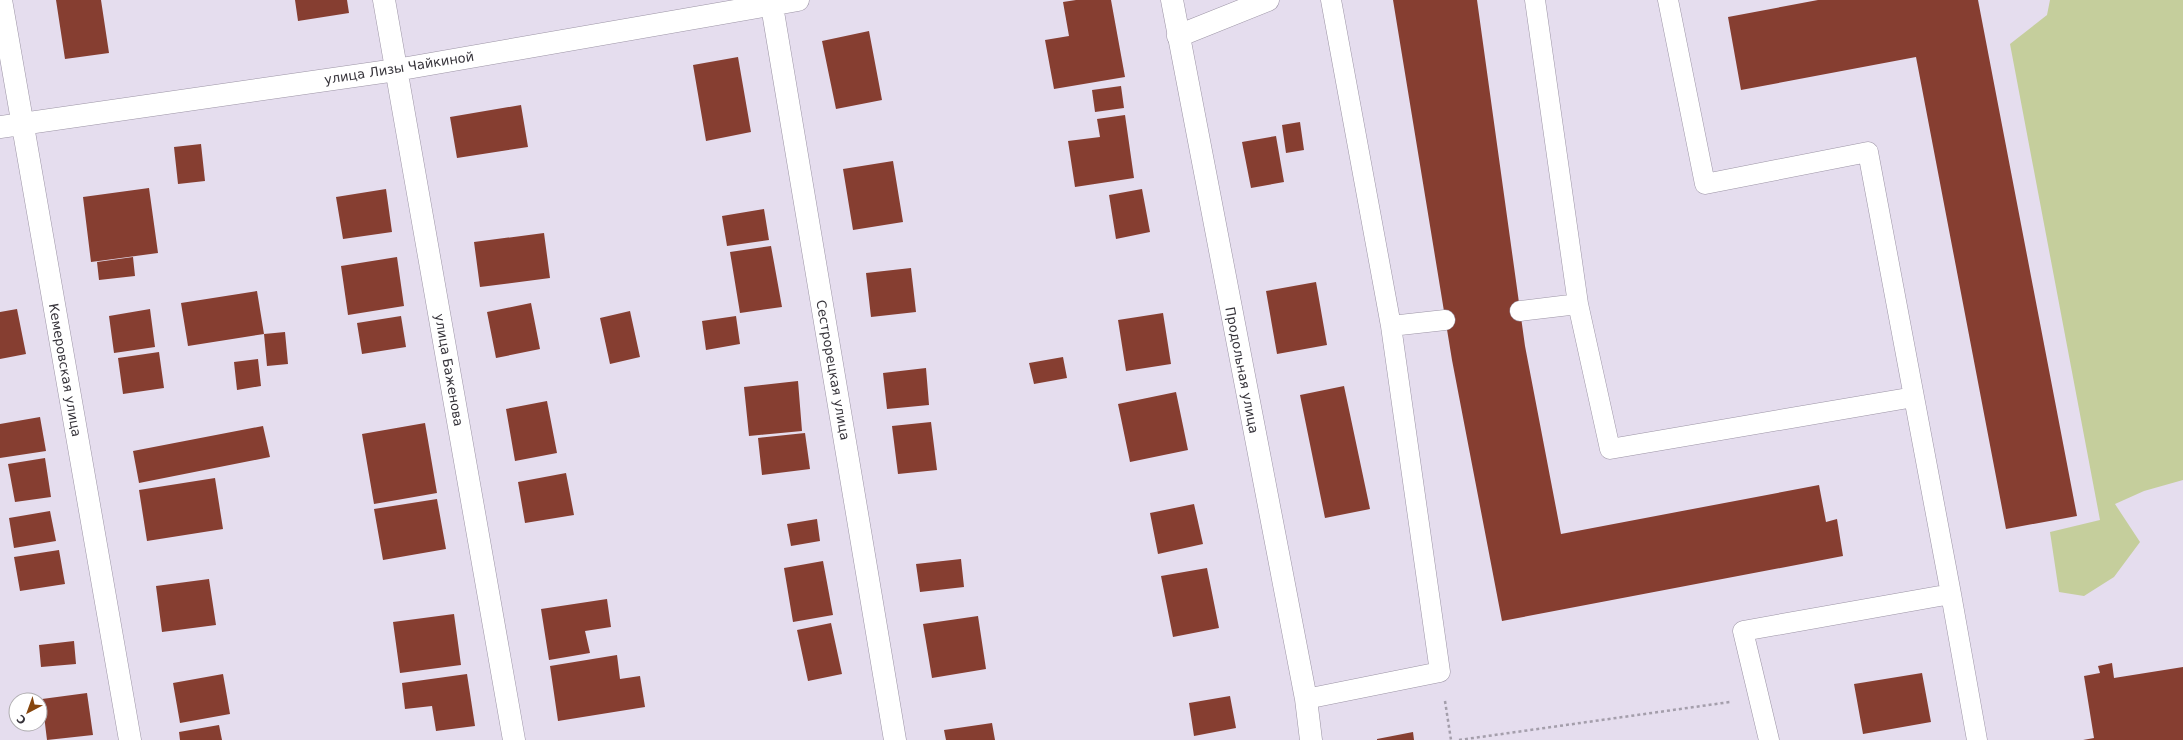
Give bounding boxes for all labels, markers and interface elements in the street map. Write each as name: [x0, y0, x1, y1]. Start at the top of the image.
street label: улица Лизы Чайкиной: [323, 49, 475, 87]
street label: Сестрорецкая улица: [813, 299, 853, 441]
street label: Кемеровская улица: [46, 302, 84, 438]
street label: Продольная улица: [1222, 305, 1262, 435]
street label: улица Баженова: [432, 313, 466, 427]
north arrow: [8, 692, 48, 732]
text: С: [14, 712, 29, 727]

